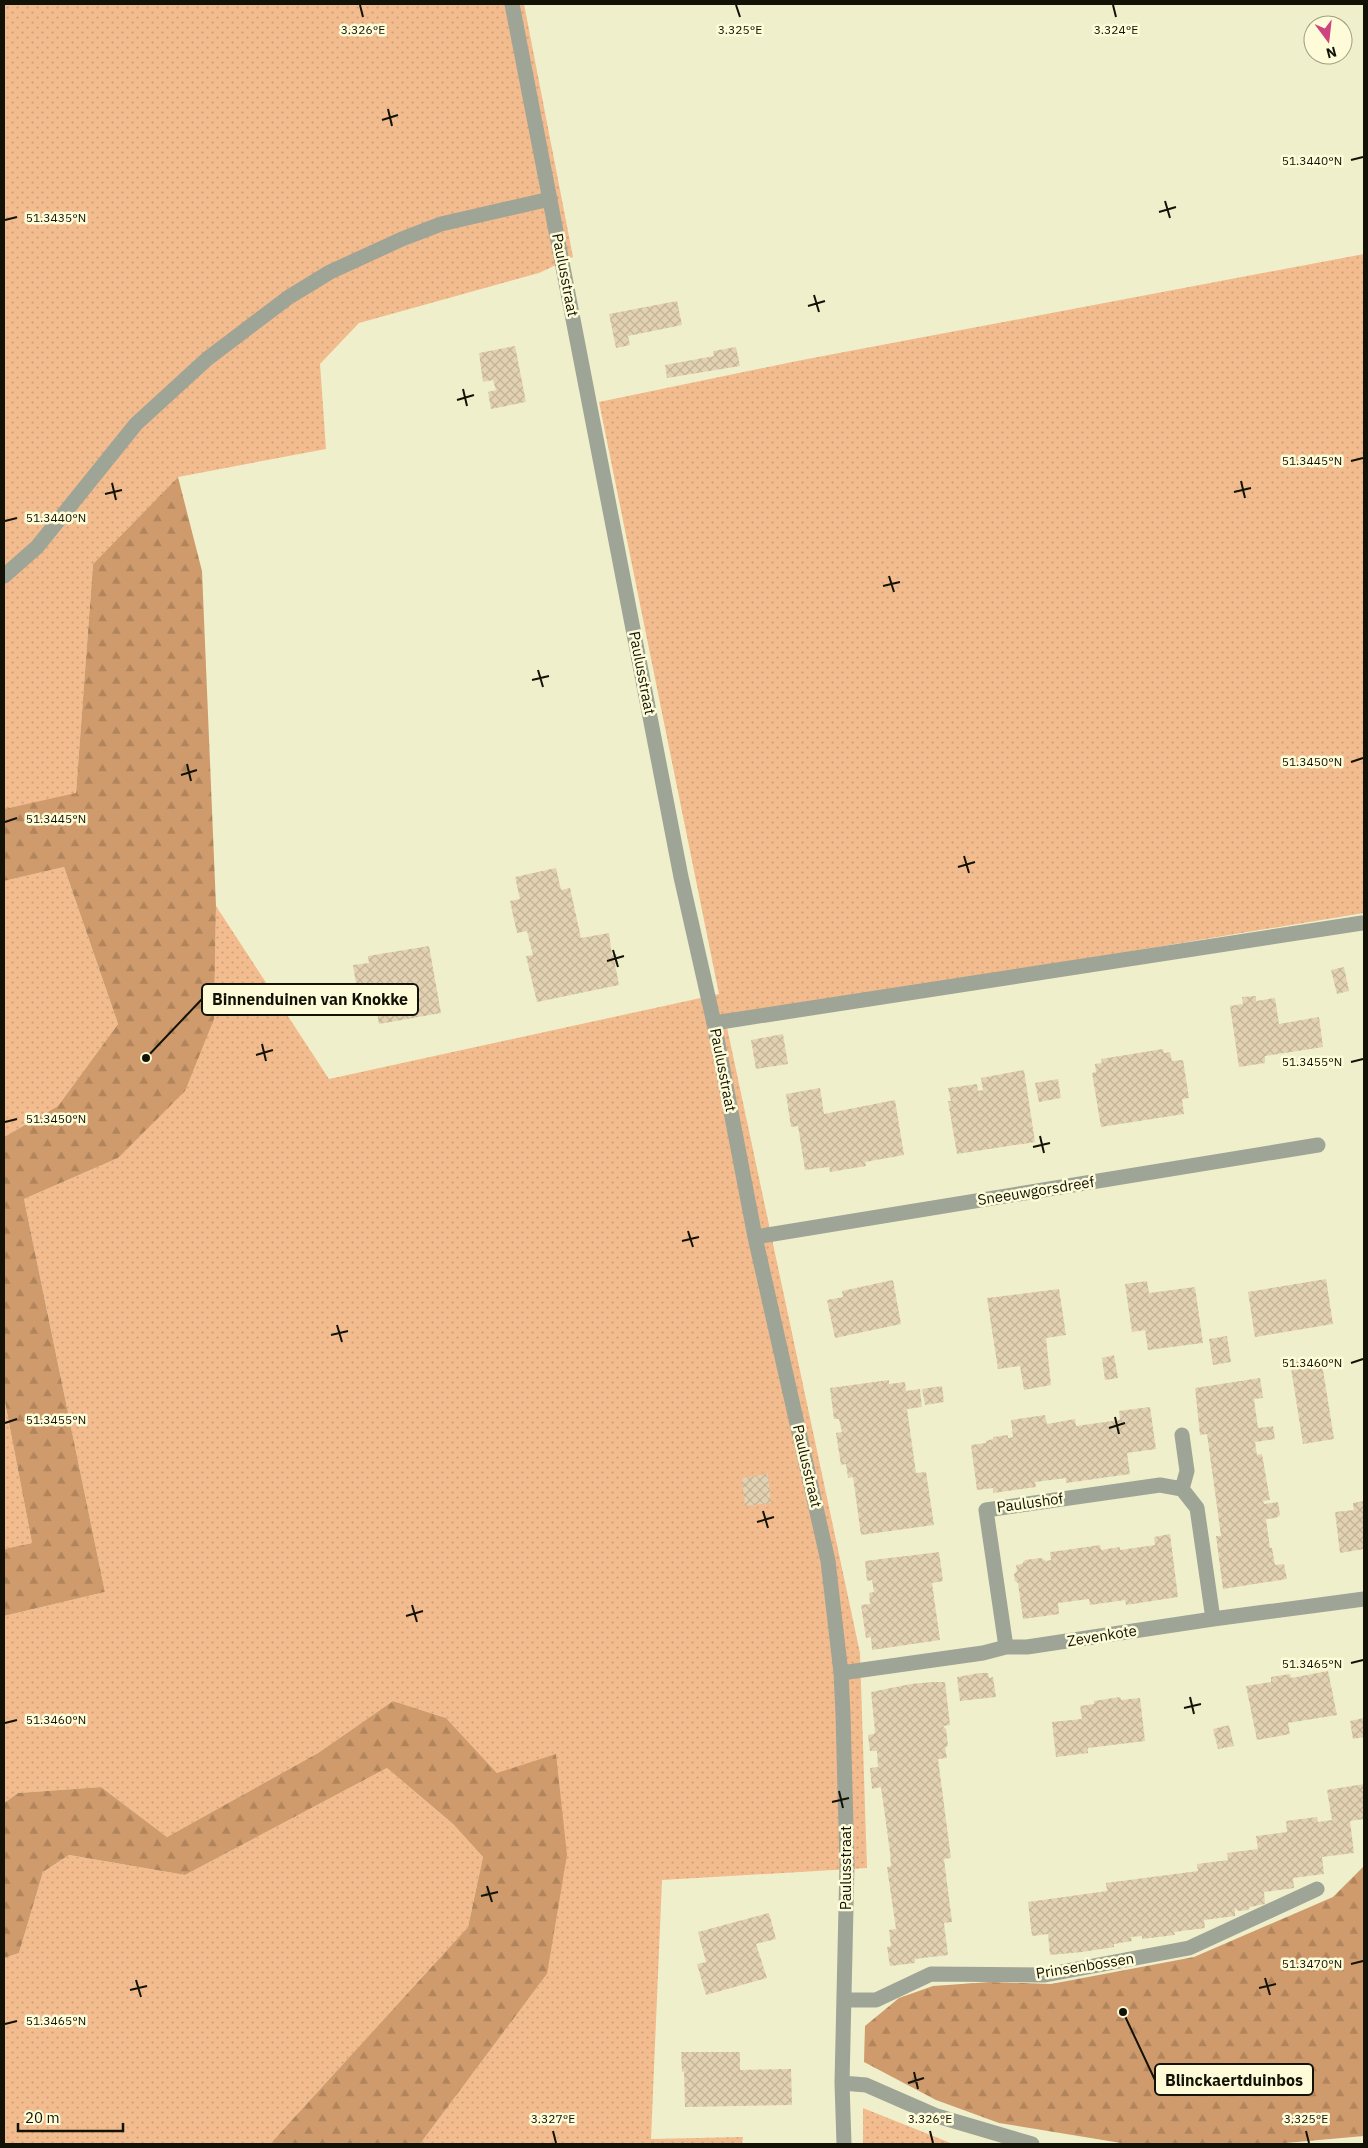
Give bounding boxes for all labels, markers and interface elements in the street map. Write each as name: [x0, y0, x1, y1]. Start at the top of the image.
north arrow: [1303, 15, 1353, 65]
text: 3.326°E: [341, 22, 385, 37]
text: 3.325°E: [718, 22, 762, 37]
text: 3.324°E: [1094, 22, 1138, 37]
text: N: [1324, 43, 1339, 63]
text: 51.3440°N: [1282, 153, 1342, 168]
text: 51.3435°N: [26, 210, 86, 225]
street label: Paulusstraat: [548, 232, 583, 318]
text: 51.3445°N: [1282, 453, 1342, 468]
text: 51.3440°N: [26, 510, 86, 525]
street label: Paulusstraat: [625, 630, 660, 716]
text: 51.3450°N: [1282, 754, 1342, 769]
text: 51.3445°N: [26, 811, 86, 826]
callout: Binnenduinen van Knokke: [202, 984, 418, 1015]
text: Binnenduinen van Knokke: [212, 989, 408, 1009]
street label: Paulusstraat: [706, 1027, 741, 1113]
text: 51.3455°N: [1282, 1054, 1342, 1069]
text: 51.3450°N: [26, 1111, 86, 1126]
street label: Sneeuwgorsdreef: [976, 1172, 1096, 1209]
text: 51.3460°N: [1282, 1355, 1342, 1370]
text: 51.3455°N: [26, 1412, 86, 1427]
street label: Paulusstraat: [789, 1423, 826, 1509]
street label: Paulushof: [995, 1488, 1065, 1517]
street label: Zevenkote: [1066, 1621, 1138, 1650]
text: 51.3465°N: [1282, 1656, 1342, 1671]
text: 51.3460°N: [26, 1712, 86, 1727]
street label: Paulusstraat: [836, 1826, 855, 1910]
street label: Prinsenbossen: [1034, 1948, 1135, 1983]
text: 51.3470°N: [1282, 1956, 1342, 1971]
text: 51.3465°N: [26, 2013, 86, 2028]
callout: Blinckaertduinbos: [1155, 2064, 1313, 2095]
text: Blinckaertduinbos: [1165, 2070, 1303, 2090]
scale bar: [18, 2100, 122, 2132]
text: 20 m: [25, 2108, 60, 2127]
text: 3.327°E: [531, 2111, 575, 2126]
text: 3.326°E: [908, 2111, 952, 2126]
text: 3.325°E: [1284, 2111, 1328, 2126]

